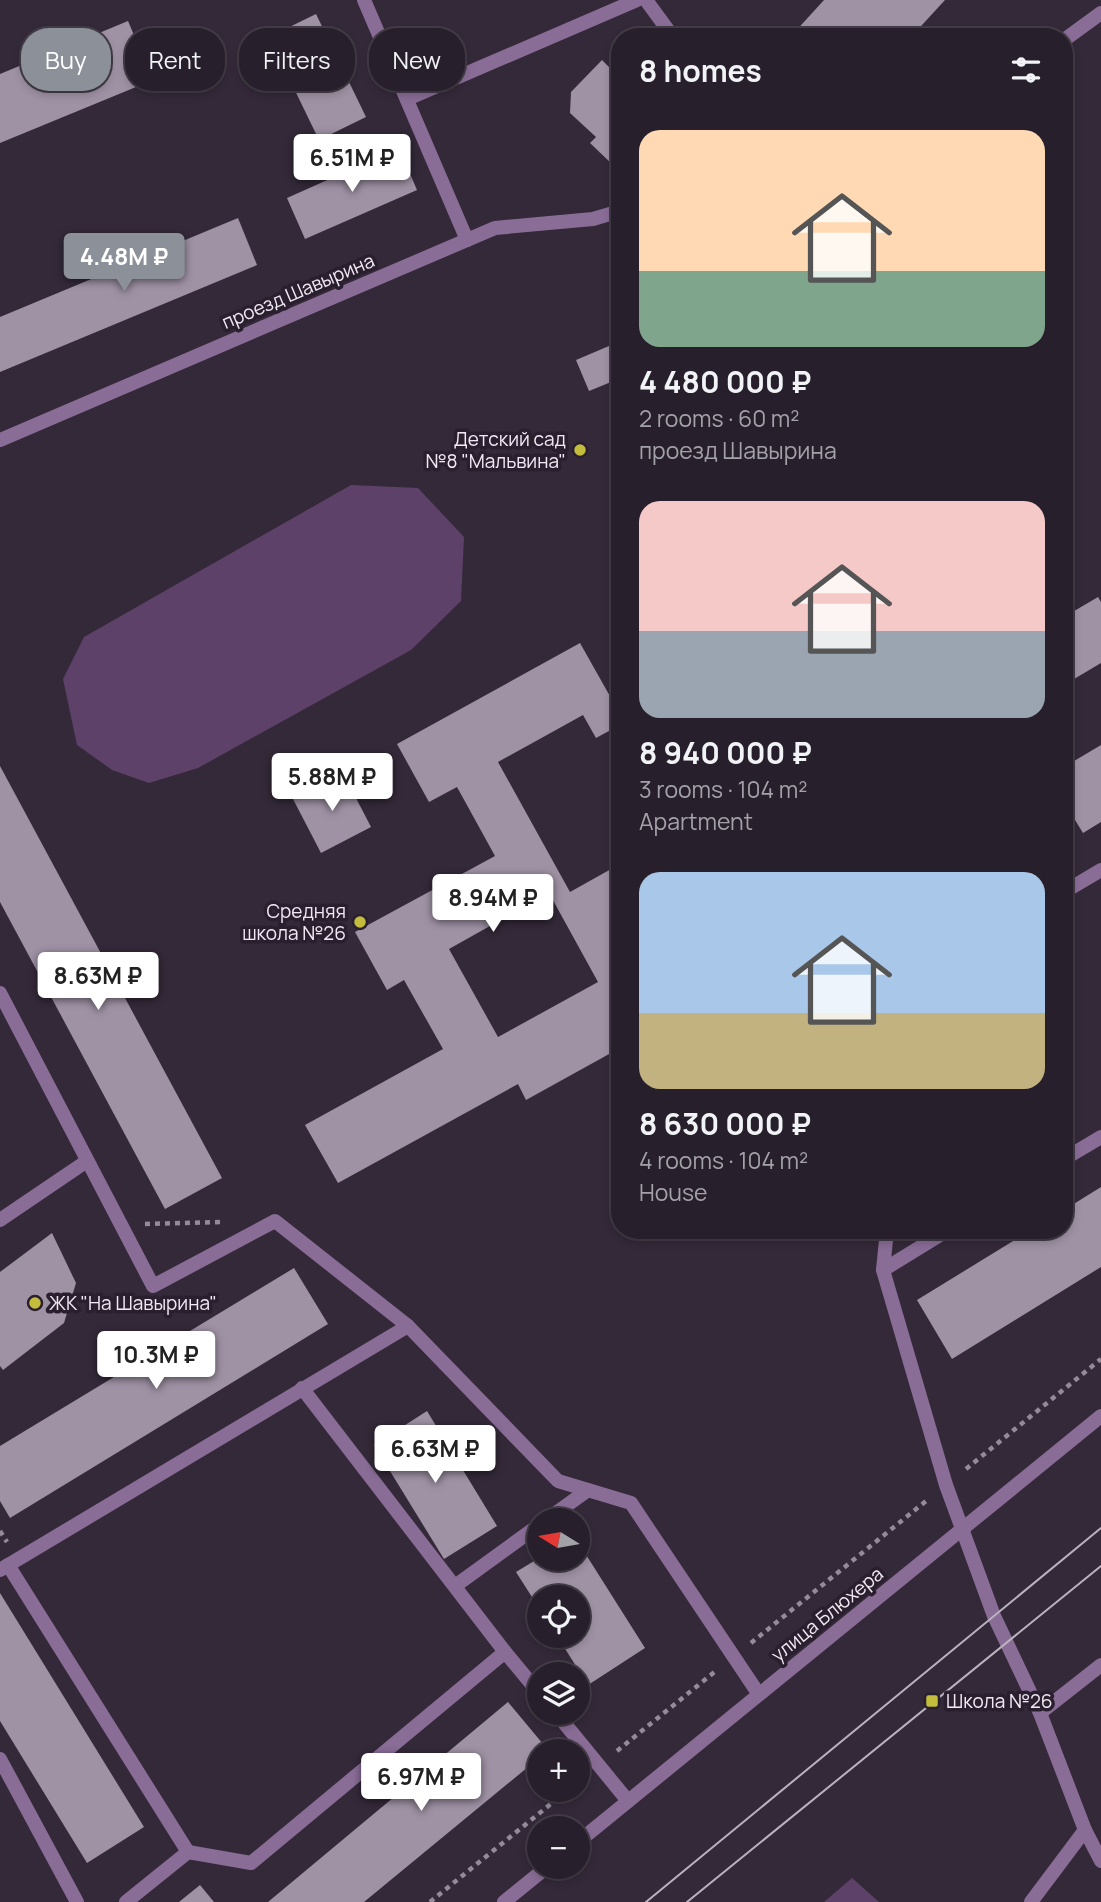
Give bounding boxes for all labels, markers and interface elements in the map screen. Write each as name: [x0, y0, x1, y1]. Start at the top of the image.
chip: Buy: [21, 28, 111, 91]
chip: Rent: [125, 28, 225, 91]
chip: Filters: [239, 28, 355, 91]
chip: New: [369, 28, 465, 91]
text: 8 homes: [639, 50, 762, 91]
icon: filters: [1007, 51, 1045, 89]
pin: 6.51M ₽: [287, 134, 417, 194]
text: 6.51M ₽: [310, 141, 394, 173]
icon: home: [779, 175, 905, 301]
pin: 4.48M ₽: [59, 233, 189, 293]
text: 4.48M ₽: [80, 240, 168, 272]
street label: проезд Шавырина: [218, 247, 378, 335]
text: 4 480 000 ₽: [639, 361, 811, 402]
text: 2 rooms · 60 m²: [639, 402, 800, 434]
place label: Детский сад №8 "Мальвина": [426, 426, 566, 474]
text: проезд Шавырина: [639, 434, 837, 466]
marker: Детский сад №8 "Мальвина": [572, 442, 588, 458]
icon: home: [779, 546, 905, 672]
text: 8 940 000 ₽: [639, 732, 812, 773]
pin: 5.88M ₽: [267, 754, 397, 813]
text: 5.88M ₽: [288, 760, 376, 792]
text: 3 rooms · 104 m²: [639, 773, 807, 805]
text: Apartment: [639, 805, 753, 837]
pin: 8.94M ₽: [428, 874, 558, 934]
text: 8.94M ₽: [448, 881, 538, 913]
place label: Средняя школа №26: [242, 898, 346, 946]
marker: Средняя школа №26: [352, 914, 368, 930]
icon: home: [779, 917, 905, 1043]
pin: 8.63M ₽: [33, 953, 163, 1012]
text: 8.63M ₽: [54, 959, 142, 991]
text: 8 630 000 ₽: [639, 1103, 811, 1144]
text: 4 rooms · 104 m²: [639, 1144, 808, 1176]
text: House: [639, 1176, 708, 1208]
place label: ЖК "На Шавырина": [49, 1290, 217, 1316]
marker: ЖК "На Шавырина": [27, 1295, 43, 1311]
pin: 10.3M ₽: [91, 1332, 221, 1391]
text: 10.3M ₽: [113, 1338, 199, 1370]
pin: 6.63M ₽: [370, 1426, 500, 1485]
text: 6.63M ₽: [391, 1432, 479, 1464]
north arrow: [527, 1508, 590, 1572]
map controls: [527, 1508, 590, 1879]
street label: улица Блюхера: [765, 1561, 889, 1667]
button: locate: [527, 1585, 590, 1648]
button: layers: [527, 1662, 590, 1725]
place label: Школа №26: [946, 1688, 1053, 1714]
marker: Школа №26: [924, 1693, 940, 1709]
button: +: [527, 1739, 590, 1802]
pin: 6.97M ₽: [356, 1754, 486, 1813]
text: 6.97M ₽: [377, 1760, 465, 1792]
button: −: [527, 1816, 590, 1879]

